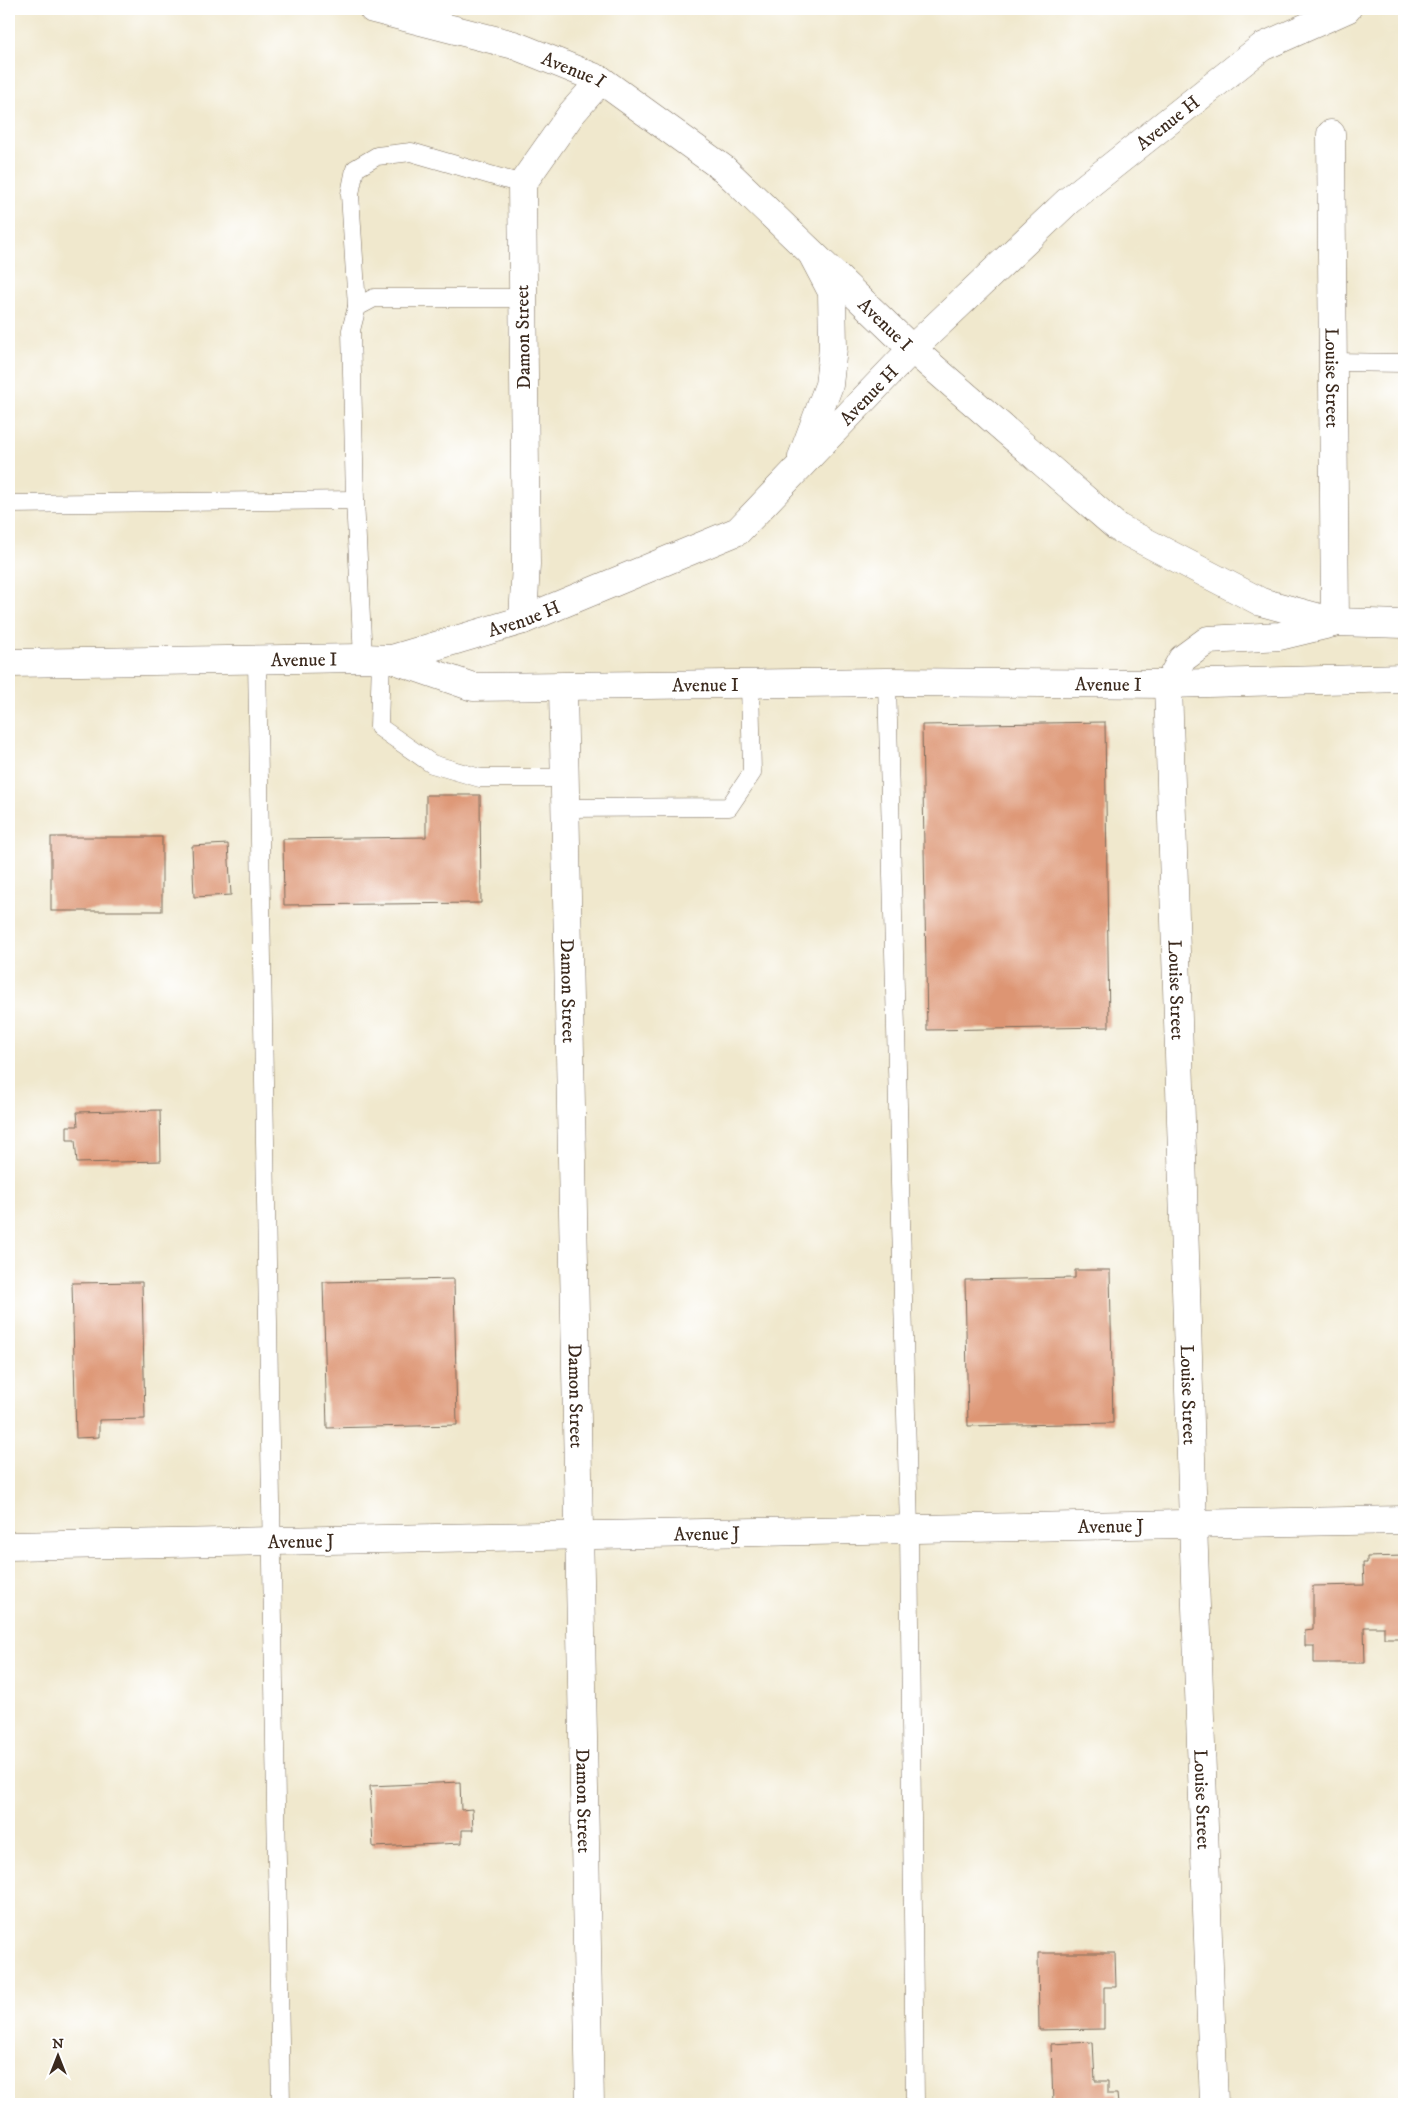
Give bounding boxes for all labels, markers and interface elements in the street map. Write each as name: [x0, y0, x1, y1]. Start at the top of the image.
street label: Avenue I: [538, 47, 610, 93]
street label: Avenue H: [1132, 91, 1205, 156]
street label: Damon Street: [511, 284, 536, 389]
street label: Avenue I: [853, 294, 917, 356]
street label: Louise Street: [1320, 328, 1343, 428]
street label: Avenue H: [835, 361, 904, 431]
street label: Avenue H: [485, 596, 564, 643]
street label: Avenue I: [270, 648, 338, 672]
street label: Avenue I: [1075, 673, 1142, 697]
street label: Avenue I: [672, 674, 739, 698]
street label: Damon Street: [555, 938, 580, 1044]
street label: Louise Street: [1163, 939, 1189, 1040]
street label: Damon Street: [563, 1343, 588, 1448]
street label: Louise Street: [1175, 1344, 1201, 1445]
street label: Avenue J: [1077, 1515, 1145, 1539]
street label: Avenue J: [673, 1522, 741, 1547]
street label: Avenue J: [267, 1530, 335, 1554]
street label: Damon Street: [570, 1748, 595, 1853]
street label: Louise Street: [1188, 1749, 1215, 1850]
north arrow: [32, 2030, 82, 2080]
text: N: [52, 2035, 64, 2053]

